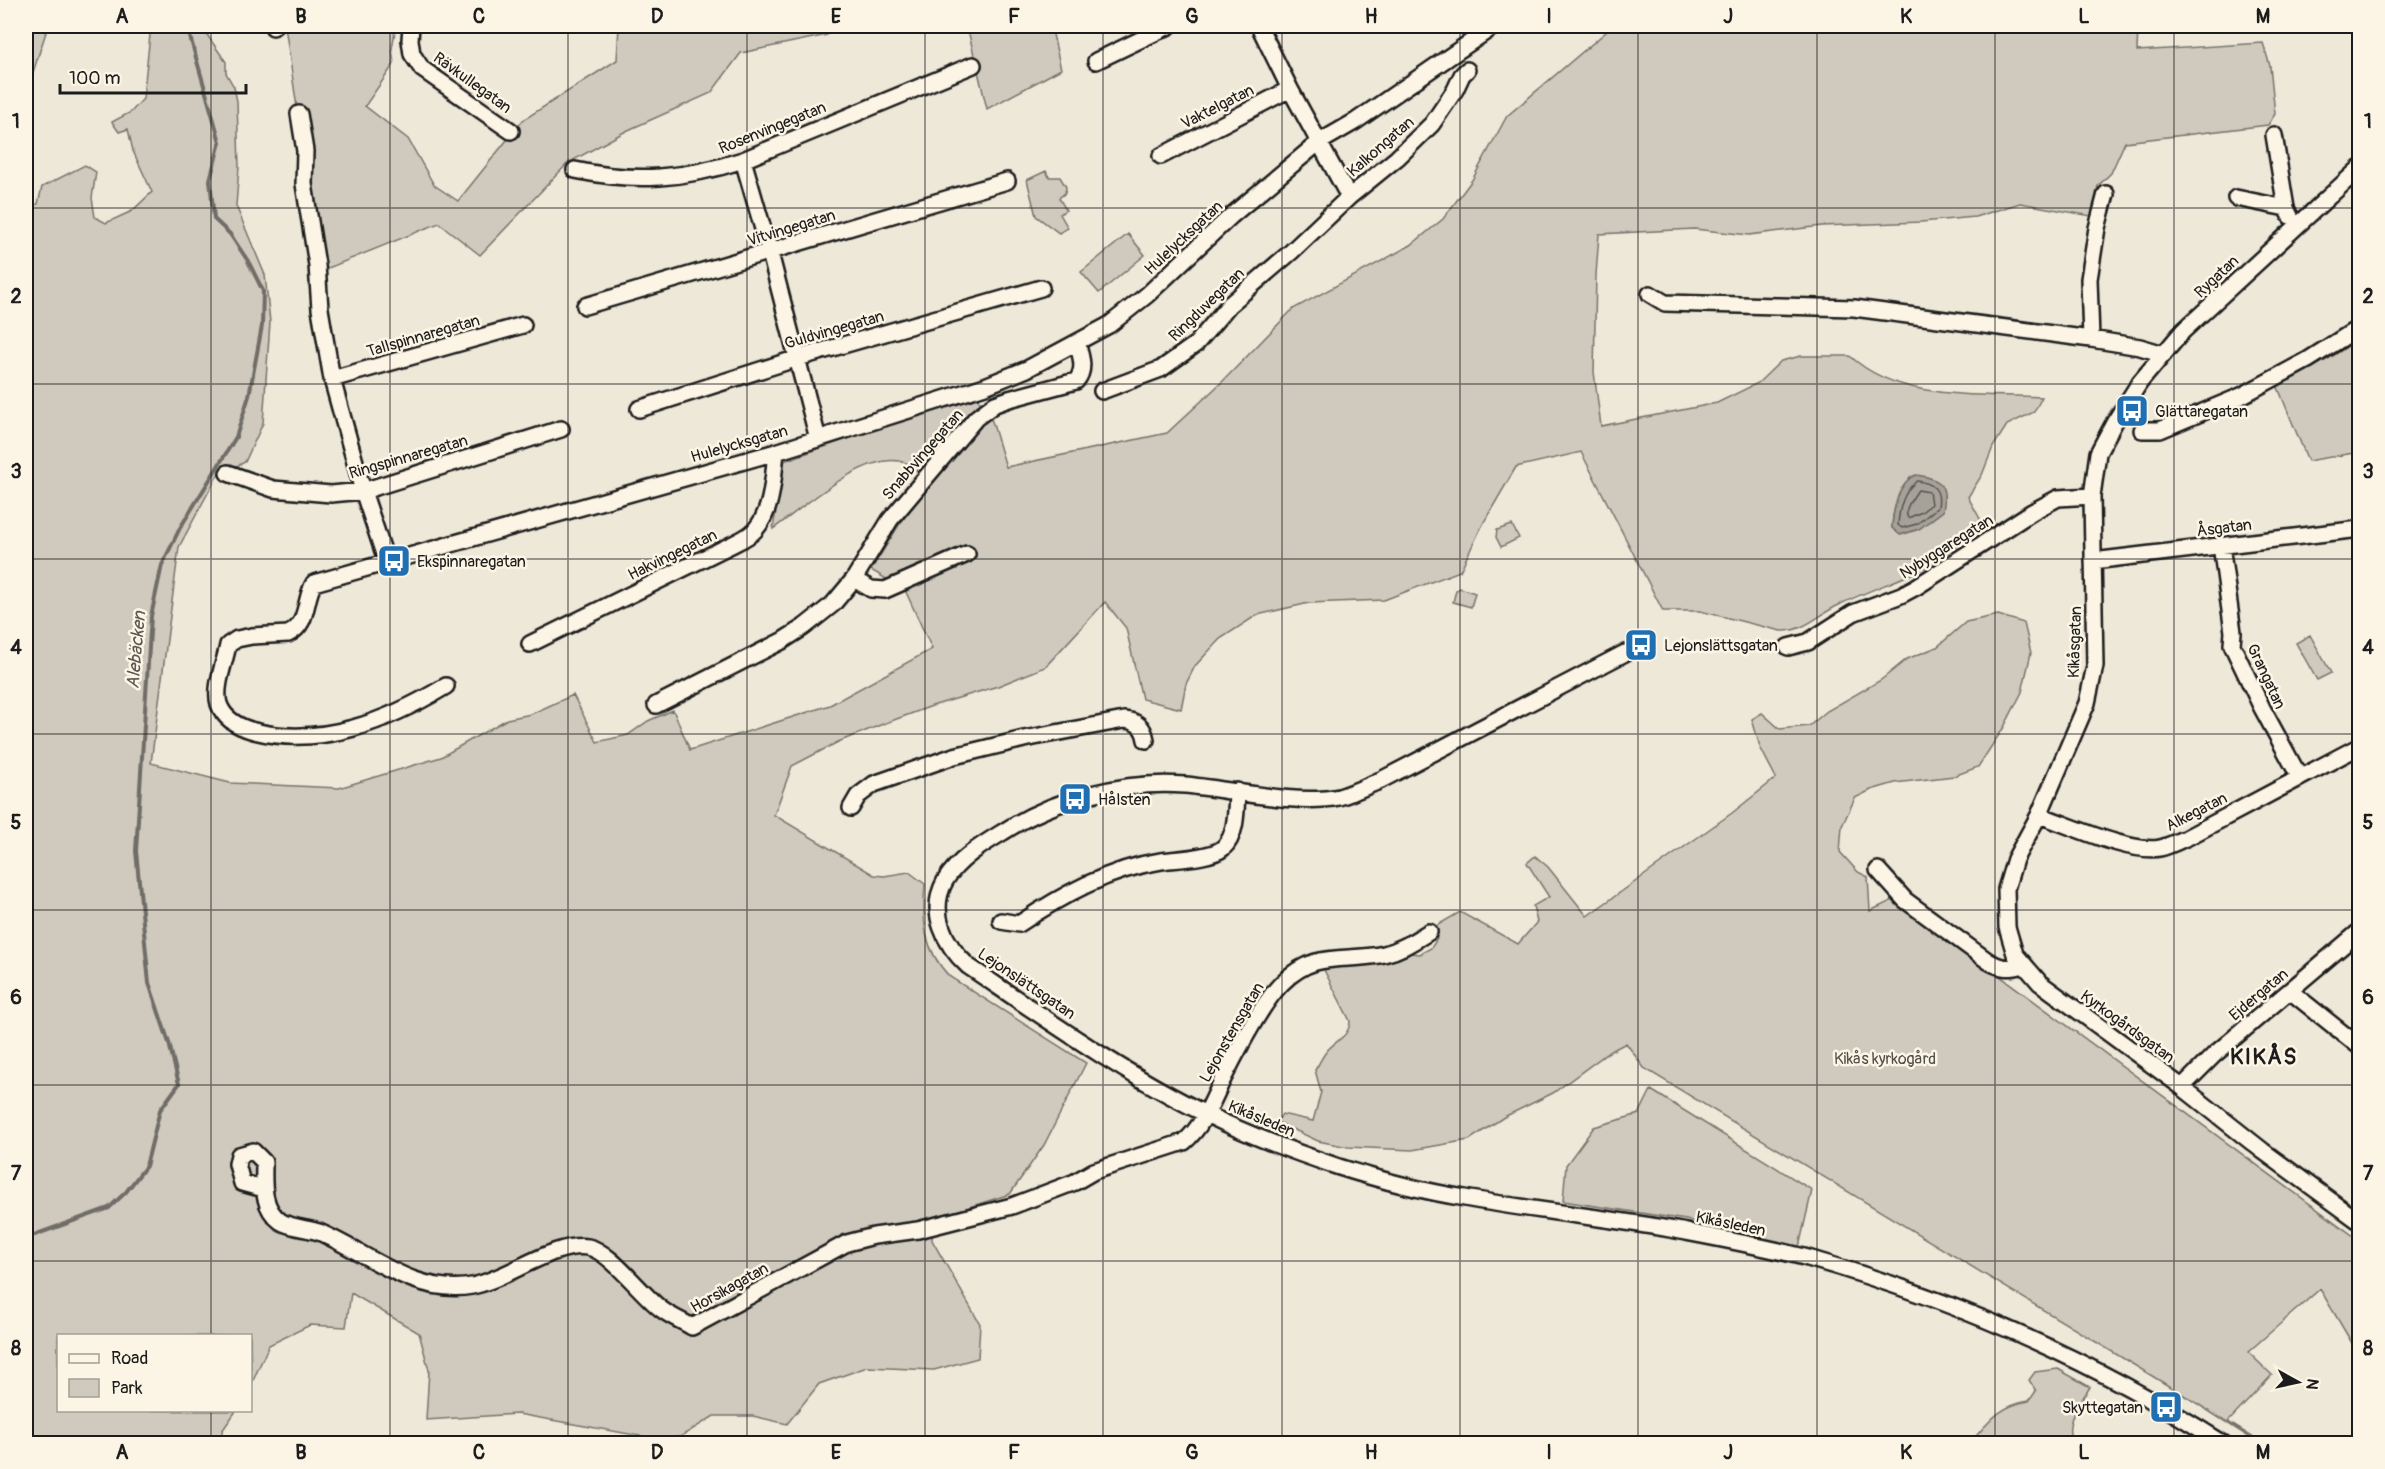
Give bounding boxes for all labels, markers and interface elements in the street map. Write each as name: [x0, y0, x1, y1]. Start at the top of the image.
text: A: [116, 4, 129, 29]
text: B: [295, 4, 307, 29]
text: C: [473, 4, 485, 29]
text: D: [651, 4, 664, 29]
text: E: [831, 4, 842, 29]
text: F: [1008, 4, 1020, 29]
text: G: [1185, 4, 1199, 29]
text: H: [1365, 4, 1378, 29]
text: I: [1546, 4, 1552, 29]
text: J: [1723, 4, 1733, 29]
text: K: [1900, 4, 1912, 29]
text: L: [2078, 4, 2090, 29]
text: M: [2256, 4, 2270, 29]
street label: Rävkullegatan: [429, 48, 515, 118]
scale bar: [60, 57, 246, 95]
text: 100 m: [69, 67, 121, 90]
street label: Vaktelgatan: [1178, 80, 1257, 134]
street label: Rosenvingegatan: [716, 97, 829, 159]
text: 1: [12, 109, 20, 134]
text: 1: [2364, 109, 2372, 134]
street label: Kalkongatan: [1343, 112, 1418, 181]
street label: Hulelycksgatan: [1140, 196, 1227, 279]
street label: Vitvingegatan: [745, 205, 838, 251]
street label: Rygatan: [2190, 251, 2243, 302]
street label: Ringduvegatan: [1165, 264, 1249, 346]
text: 2: [10, 284, 22, 309]
text: 2: [2362, 284, 2374, 309]
street label: Guldvingegatan: [782, 306, 886, 354]
street label: Tallspinnaregatan: [364, 310, 482, 362]
bus stop icon: Glättaregatan: [2114, 393, 2150, 429]
place label: Glättaregatan: [2155, 402, 2248, 422]
street label: Snabbvingegatan: [878, 405, 968, 504]
street label: Hulelycksgatan: [688, 421, 790, 467]
street label: Ringspinnaregatan: [347, 430, 470, 483]
text: 3: [10, 459, 22, 484]
text: 3: [2362, 459, 2374, 484]
street label: Nybyggaregatan: [1896, 510, 1997, 584]
street label: Åsgatan: [2195, 514, 2253, 541]
street label: Hakvingegatan: [625, 525, 720, 585]
bus stop icon: Ekspinnaregatan: [376, 543, 412, 579]
place label: Ekspinnaregatan: [417, 552, 526, 572]
street label: Kikåsgatan: [2064, 606, 2086, 678]
water label: Alebäcken: [122, 610, 151, 690]
bus stop icon: Lejonslättsgatan: [1623, 627, 1659, 663]
text: 4: [10, 635, 22, 660]
text: 4: [2362, 635, 2374, 660]
place label: Lejonslättsgatan: [1664, 636, 1778, 656]
street label: Grangatan: [2242, 641, 2290, 712]
bus stop icon: Hålsten: [1057, 781, 1093, 817]
street label: Alkegatan: [2162, 788, 2231, 836]
place label: Hålsten: [1098, 790, 1150, 810]
text: 5: [11, 810, 22, 835]
text: 5: [2363, 810, 2374, 835]
street label: Lejonslättsgatan: [974, 944, 1079, 1024]
street label: Ejdergatan: [2225, 964, 2292, 1025]
street label: Lejonstensgatan: [1195, 979, 1269, 1086]
text: 6: [10, 985, 22, 1010]
text: 6: [2362, 985, 2374, 1010]
street label: Kyrkogårdsgatan: [2076, 986, 2178, 1068]
district label: KIKÅS: [2230, 1042, 2298, 1071]
park label: Kikås kyrkogård: [1834, 1049, 1936, 1069]
street label: Kikåsleden: [1225, 1096, 1298, 1142]
text: 7: [11, 1161, 22, 1186]
text: 7: [2363, 1161, 2374, 1186]
street label: Kikåsleden: [1694, 1207, 1768, 1241]
street label: Horsikagatan: [687, 1258, 772, 1317]
legend: [57, 1334, 252, 1412]
text: 8: [11, 1336, 21, 1361]
text: 8: [2363, 1336, 2373, 1361]
text: Road: [111, 1347, 148, 1370]
north arrow: [2268, 1352, 2328, 1412]
text: Park: [111, 1377, 143, 1400]
text: N: [2301, 1377, 2323, 1391]
bus stop icon: Skyttegatan: [2148, 1389, 2184, 1425]
place label: Skyttegatan: [2062, 1398, 2143, 1418]
text: A: [116, 1440, 129, 1465]
text: B: [295, 1440, 307, 1465]
text: C: [473, 1440, 485, 1465]
text: D: [651, 1440, 664, 1465]
text: E: [831, 1440, 842, 1465]
text: F: [1008, 1440, 1020, 1465]
text: G: [1185, 1440, 1199, 1465]
text: H: [1365, 1440, 1378, 1465]
text: I: [1546, 1440, 1552, 1465]
text: J: [1723, 1440, 1733, 1465]
text: K: [1900, 1440, 1912, 1465]
text: L: [2078, 1440, 2090, 1465]
text: M: [2256, 1440, 2270, 1465]

